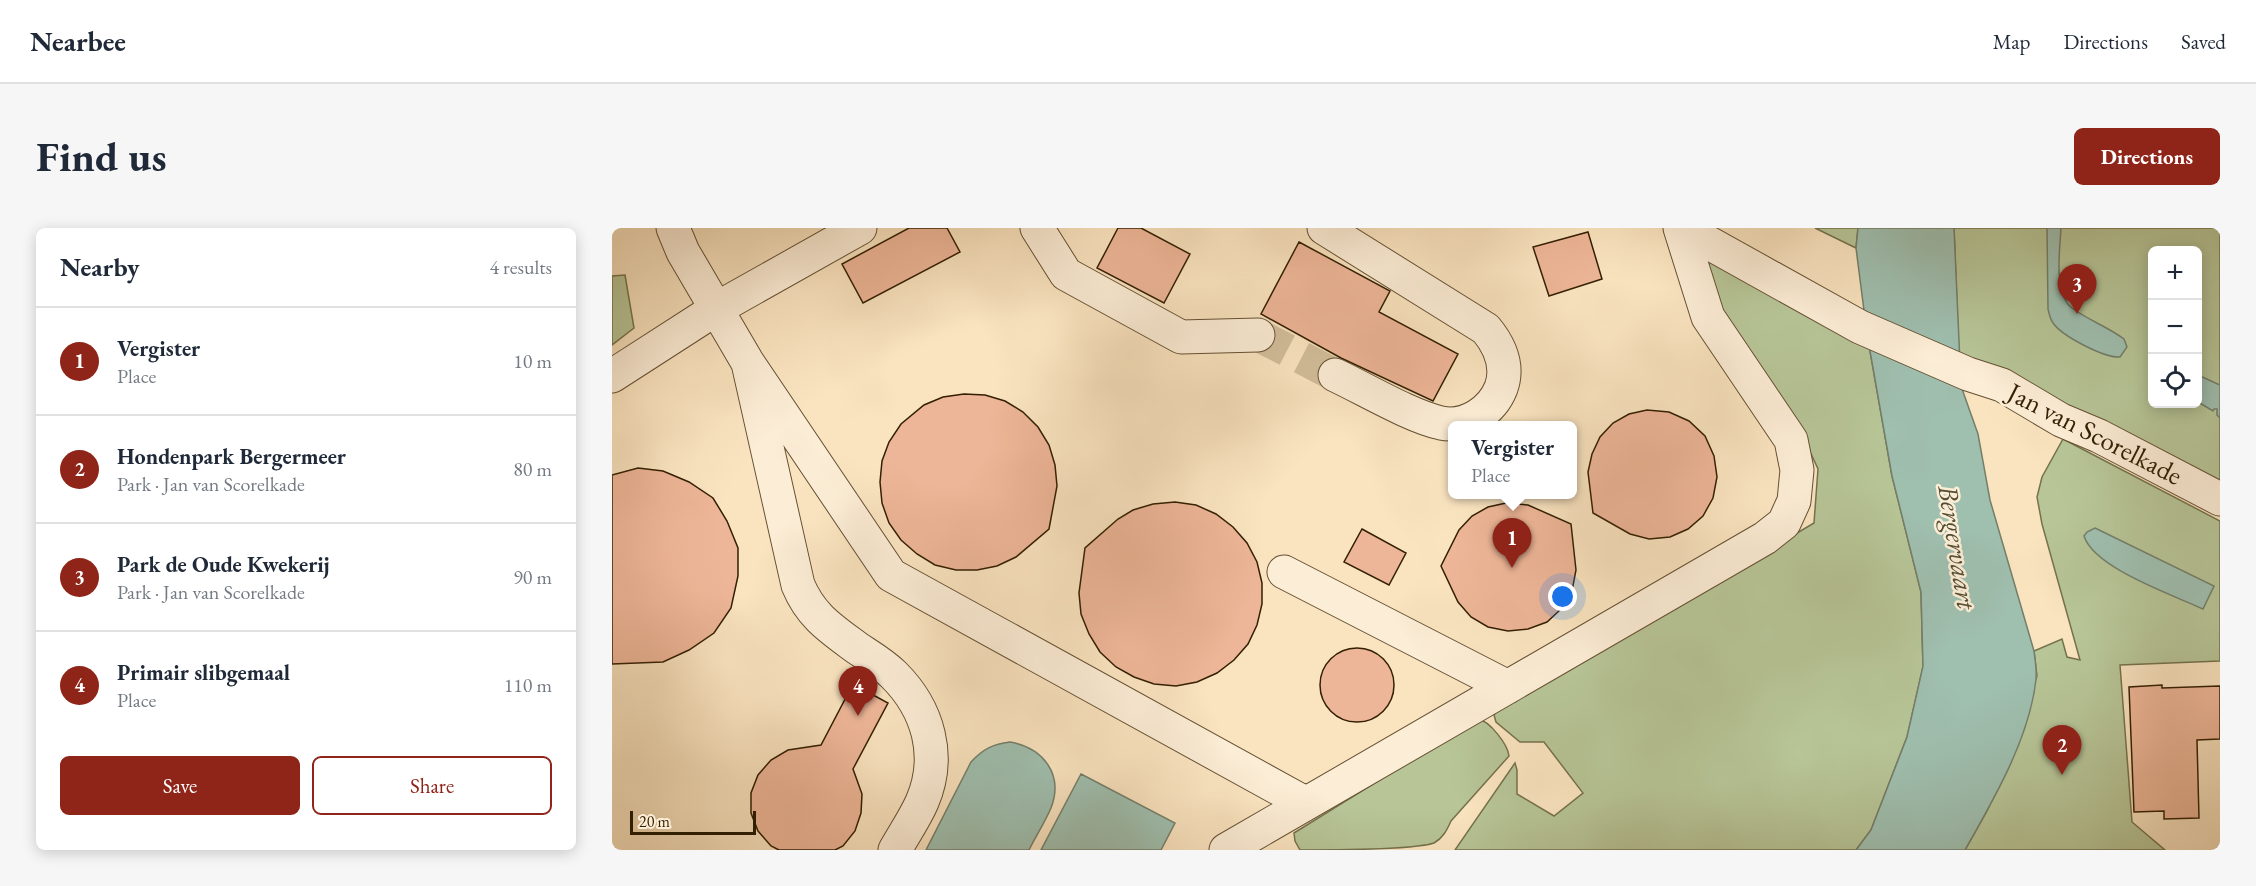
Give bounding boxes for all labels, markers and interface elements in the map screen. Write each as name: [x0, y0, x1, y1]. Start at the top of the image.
text: Nearbee: [30, 23, 126, 59]
text: Map: [1993, 28, 2030, 55]
text: Directions: [2063, 28, 2148, 55]
text: Saved: [2181, 28, 2226, 55]
button: Directions: [2074, 128, 2220, 185]
text: Find us: [36, 129, 167, 184]
map controls: [2148, 246, 2202, 408]
button: +: [2148, 246, 2202, 300]
text: Nearby: [60, 250, 140, 284]
text: 4 results: [489, 254, 552, 280]
pin: 3: [2058, 264, 2096, 314]
button: −: [2148, 300, 2202, 354]
text: Vergister: [117, 334, 200, 363]
text: 1: [74, 348, 85, 374]
text: 10 m: [513, 348, 552, 374]
button: locate: [2148, 354, 2202, 408]
text: Place: [117, 363, 156, 389]
street label: Jan van Scorelkade: [2000, 374, 2188, 493]
popup: [1448, 421, 1577, 499]
text: Vergister: [1471, 433, 1554, 462]
text: Hondenpark Bergermeer: [117, 442, 346, 471]
text: 2: [74, 456, 85, 482]
text: 80 m: [513, 456, 552, 482]
text: Place: [1471, 462, 1510, 488]
text: Park · Jan van Scorelkade: [117, 471, 305, 497]
water label: Bergervaart: [1930, 481, 1986, 613]
pin: 1: [1492, 518, 1532, 568]
text: Park de Oude Kwekerij: [117, 550, 330, 579]
text: 3: [74, 564, 85, 590]
text: 90 m: [513, 564, 552, 590]
text: Park · Jan van Scorelkade: [117, 579, 305, 605]
your location: [1548, 582, 1577, 611]
text: Primair slibgemaal: [117, 658, 290, 687]
pin: 4: [838, 666, 878, 716]
text: 4: [74, 672, 85, 698]
text: 110 m: [504, 672, 552, 698]
text: Place: [117, 687, 156, 713]
pin: 2: [2042, 726, 2082, 775]
button: Save: [60, 756, 300, 815]
button: Share: [312, 756, 552, 815]
scale bar: [630, 808, 756, 836]
text: 20 m: [639, 811, 670, 832]

